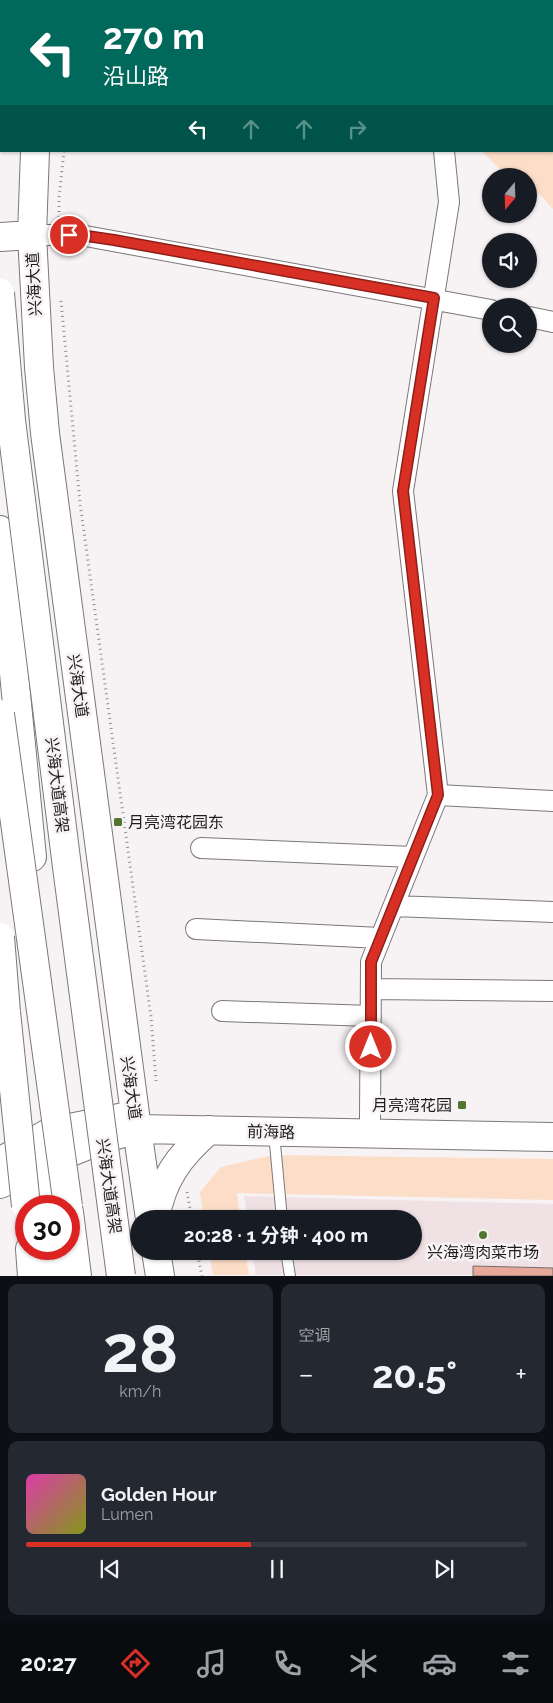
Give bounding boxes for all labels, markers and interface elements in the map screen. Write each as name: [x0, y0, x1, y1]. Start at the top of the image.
text: 270 m: [103, 16, 205, 57]
icon: left: [20, 20, 85, 85]
text: 沿山路: [103, 63, 169, 89]
icon: left: [184, 115, 212, 143]
icon: ahead: [237, 115, 265, 143]
icon: ahead: [290, 115, 318, 143]
icon: right: [343, 115, 371, 143]
north arrow: [482, 168, 538, 222]
map controls: [482, 168, 537, 353]
pin: [48, 214, 90, 256]
icon: arrive: [55, 221, 83, 249]
button: sound: [482, 233, 537, 288]
street label: 兴海大道: [23, 252, 45, 316]
button: search: [482, 298, 537, 353]
street label: 兴海大道: [64, 653, 92, 719]
street label: 兴海大道高架: [42, 736, 72, 834]
place label: 月亮湾花园东: [128, 813, 224, 832]
marker: 月亮湾花园东: [112, 816, 124, 828]
position arrow: [344, 1020, 396, 1072]
street label: 兴海大道: [117, 1055, 145, 1121]
place label: 月亮湾花园: [372, 1096, 452, 1115]
marker: 月亮湾花园: [456, 1099, 468, 1111]
street label: 前海路: [247, 1122, 295, 1142]
street label: 兴海大道高架: [93, 1137, 125, 1235]
speed limit sign: 30: [15, 1195, 80, 1260]
text: 20:28 · 1 分钟 · 400 m: [184, 1224, 368, 1246]
marker: 兴海湾肉菜市场: [477, 1229, 489, 1241]
place label: 兴海湾肉菜市场: [427, 1243, 539, 1262]
text: 28: [102, 1311, 178, 1387]
text: 空调: [299, 1326, 331, 1345]
text: 20.5°: [372, 1352, 457, 1397]
text: −: [299, 1358, 314, 1391]
text: +: [515, 1358, 527, 1391]
text: km/h: [119, 1382, 161, 1401]
text: Golden Hour: [101, 1483, 217, 1505]
text: Lumen: [101, 1505, 153, 1524]
icon: previous: [96, 1555, 124, 1583]
icon: pause: [263, 1555, 291, 1583]
icon: next: [430, 1555, 458, 1583]
icon: directions: [118, 1646, 153, 1681]
icon: music: [194, 1646, 229, 1681]
icon: phone: [270, 1646, 305, 1681]
icon: climate: [346, 1646, 381, 1681]
icon: car: [422, 1646, 457, 1681]
icon: filters: [498, 1646, 533, 1681]
text: 20:27: [20, 1650, 77, 1676]

